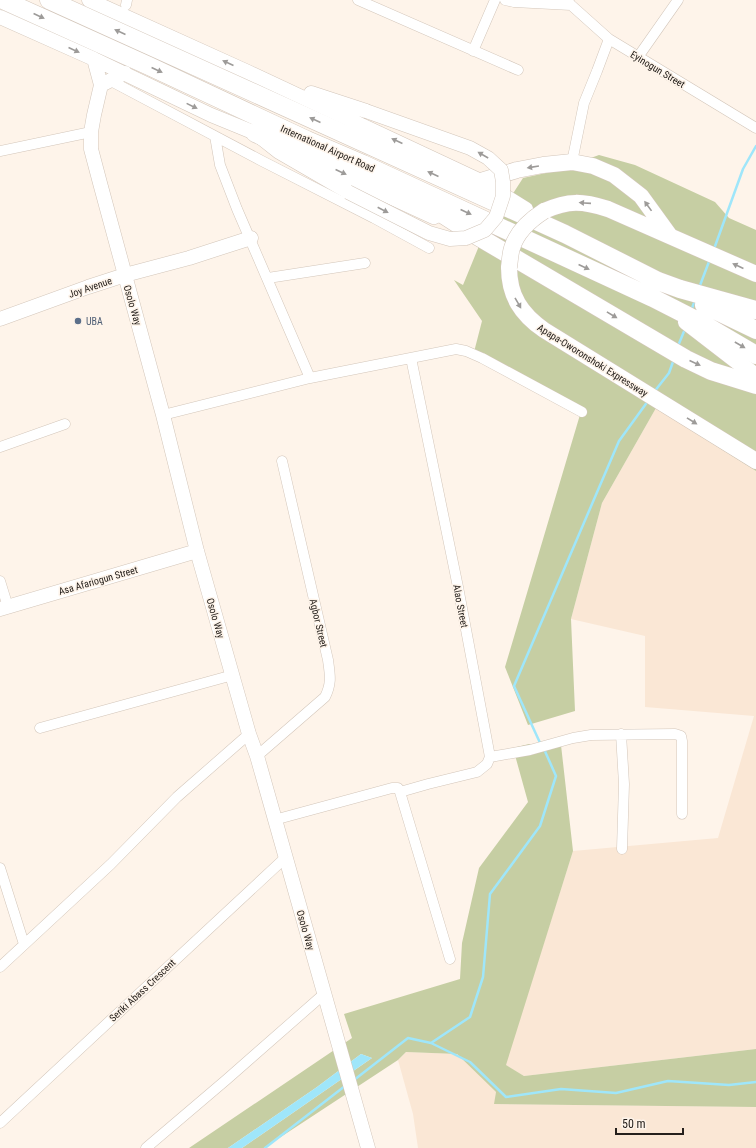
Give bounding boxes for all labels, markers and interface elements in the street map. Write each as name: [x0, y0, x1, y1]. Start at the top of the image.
one-way arrow: [33, 13, 44, 19]
one-way arrow: [114, 29, 126, 35]
one-way arrow: [69, 47, 80, 53]
street label: Eyinogun Street: [629, 49, 687, 90]
one-way arrow: [222, 60, 234, 66]
one-way arrow: [152, 67, 163, 73]
one-way arrow: [186, 102, 197, 109]
one-way arrow: [309, 117, 321, 124]
street label: International Airport Road: [279, 123, 377, 174]
one-way arrow: [391, 138, 402, 144]
one-way arrow: [477, 151, 489, 158]
one-way arrow: [527, 164, 539, 170]
one-way arrow: [336, 170, 348, 176]
one-way arrow: [428, 171, 439, 177]
one-way arrow: [578, 200, 591, 207]
one-way arrow: [644, 201, 652, 211]
one-way arrow: [377, 206, 388, 213]
one-way arrow: [460, 209, 472, 215]
one-way arrow: [733, 263, 744, 269]
one-way arrow: [578, 264, 590, 270]
street label: Joy Avenue: [67, 275, 114, 300]
street label: Osolo Way: [122, 284, 144, 327]
one-way arrow: [514, 298, 522, 308]
one-way arrow: [607, 311, 617, 319]
marker: UBA: [73, 316, 83, 326]
place label: UBA: [86, 316, 103, 327]
street label: Apapa-Oworonshoki Expressway: [536, 322, 650, 399]
one-way arrow: [734, 342, 746, 349]
one-way arrow: [690, 361, 702, 367]
one-way arrow: [686, 418, 698, 425]
street label: Asa Afariogun Street: [57, 564, 139, 597]
street label: Alao Street: [451, 584, 470, 629]
street label: Osolo Way: [205, 597, 227, 640]
street label: Agbor Street: [308, 598, 329, 648]
street label: Osolo Way: [295, 909, 317, 952]
street label: Seriki Abass Crescent: [107, 957, 178, 1024]
scale bar: [616, 1110, 683, 1136]
text: 50 m: [622, 1117, 646, 1131]

